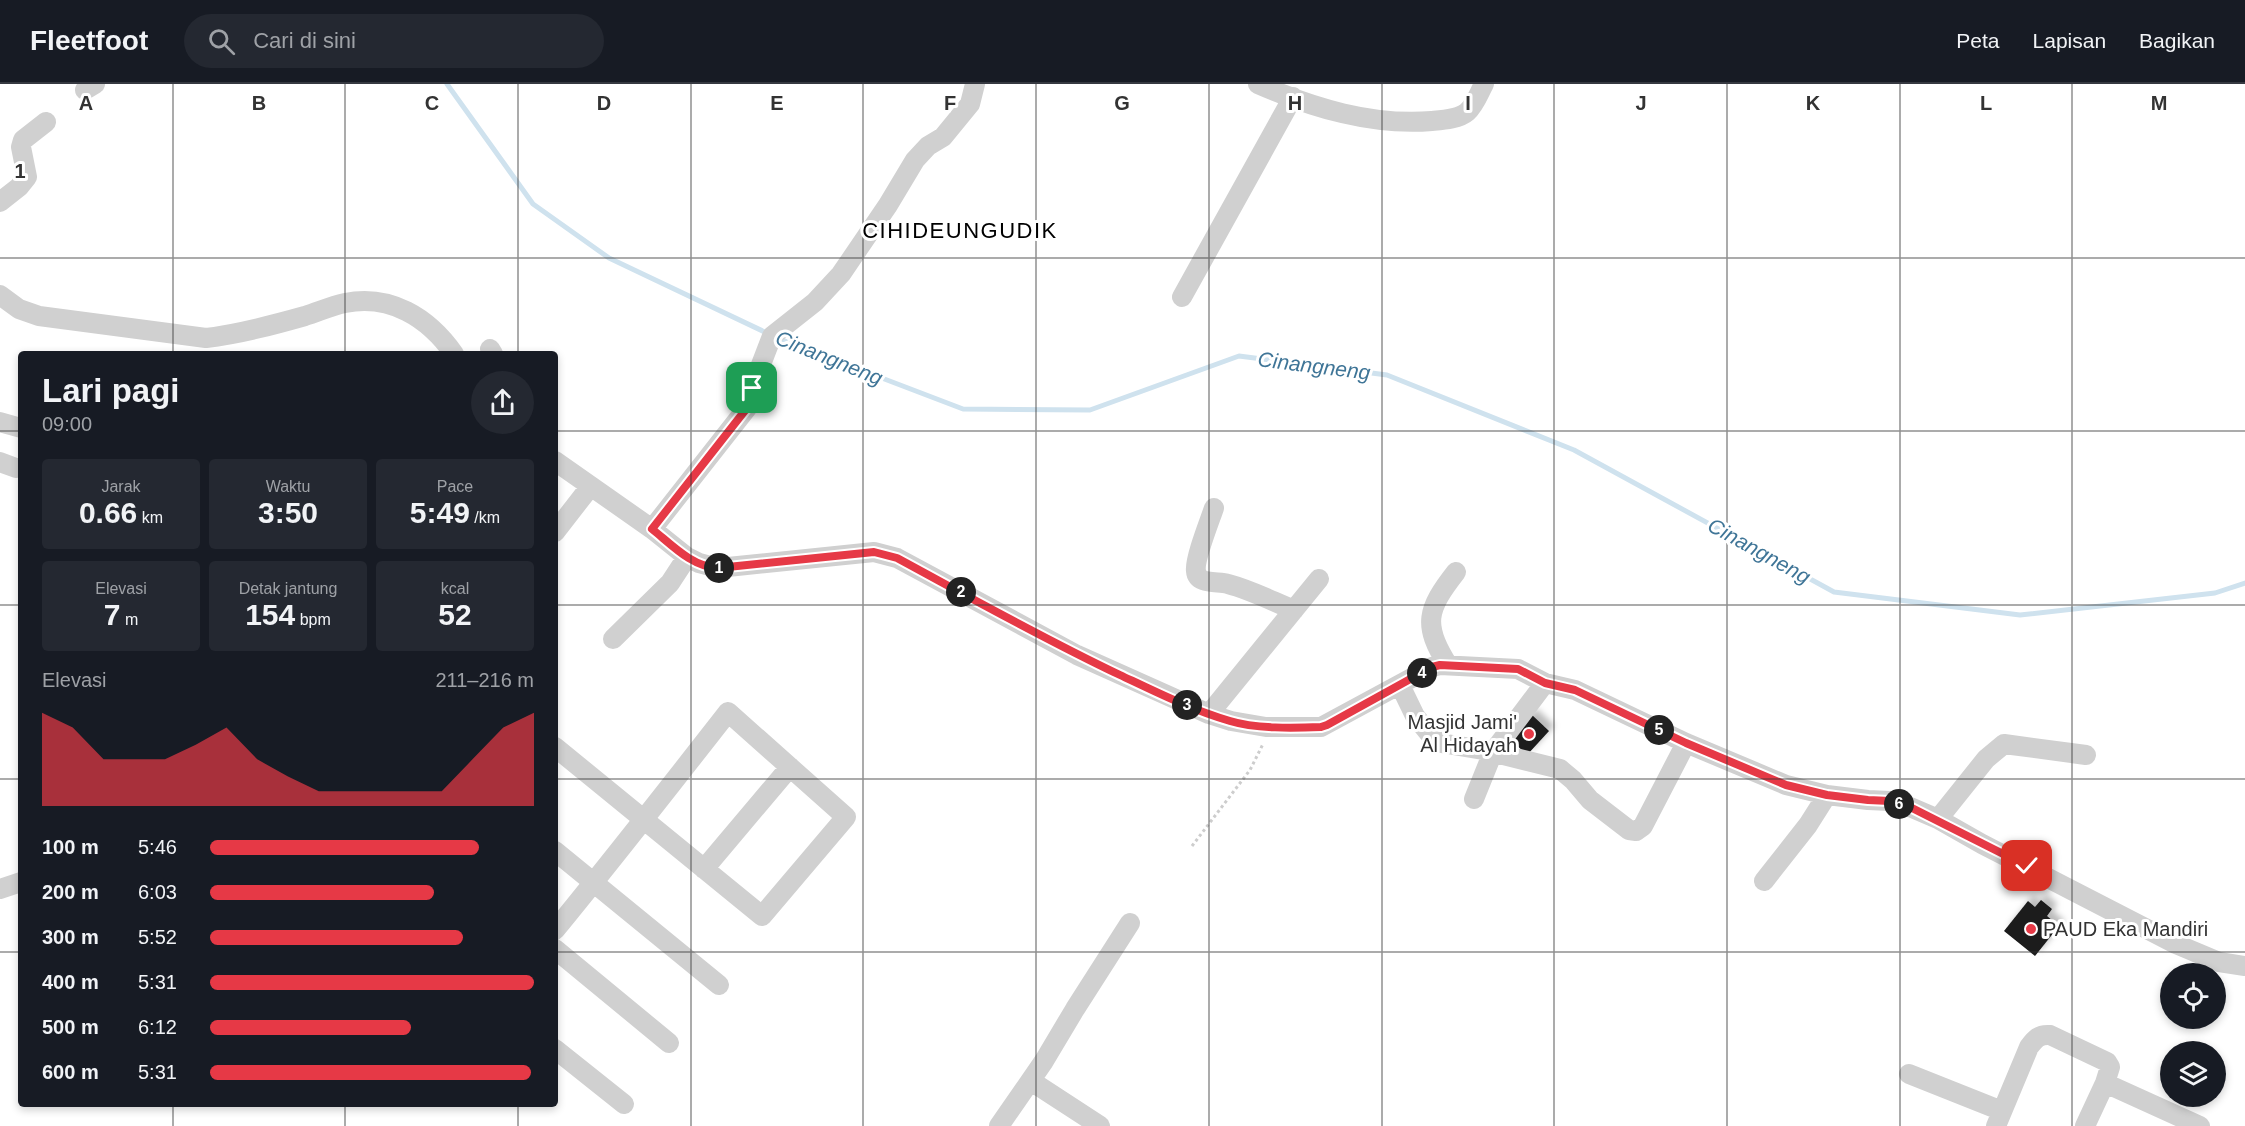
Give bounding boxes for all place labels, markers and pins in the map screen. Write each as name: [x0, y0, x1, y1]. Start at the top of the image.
pin: [726, 362, 777, 413]
pin: 1: [704, 553, 734, 583]
pin: 2: [946, 577, 976, 607]
pin: 4: [1407, 658, 1437, 688]
pin: 3: [1172, 690, 1202, 720]
place label: Masjid Jami' Al Hidayah: [1408, 711, 1517, 756]
pin: 5: [1644, 715, 1674, 745]
marker: Masjid Jami' Al Hidayah: [1522, 727, 1536, 741]
pin: 6: [1884, 789, 1914, 819]
pin: [2001, 840, 2052, 891]
place label: PAUD Eka Mandiri: [2043, 918, 2208, 940]
marker: PAUD Eka Mandiri: [2024, 922, 2038, 936]

